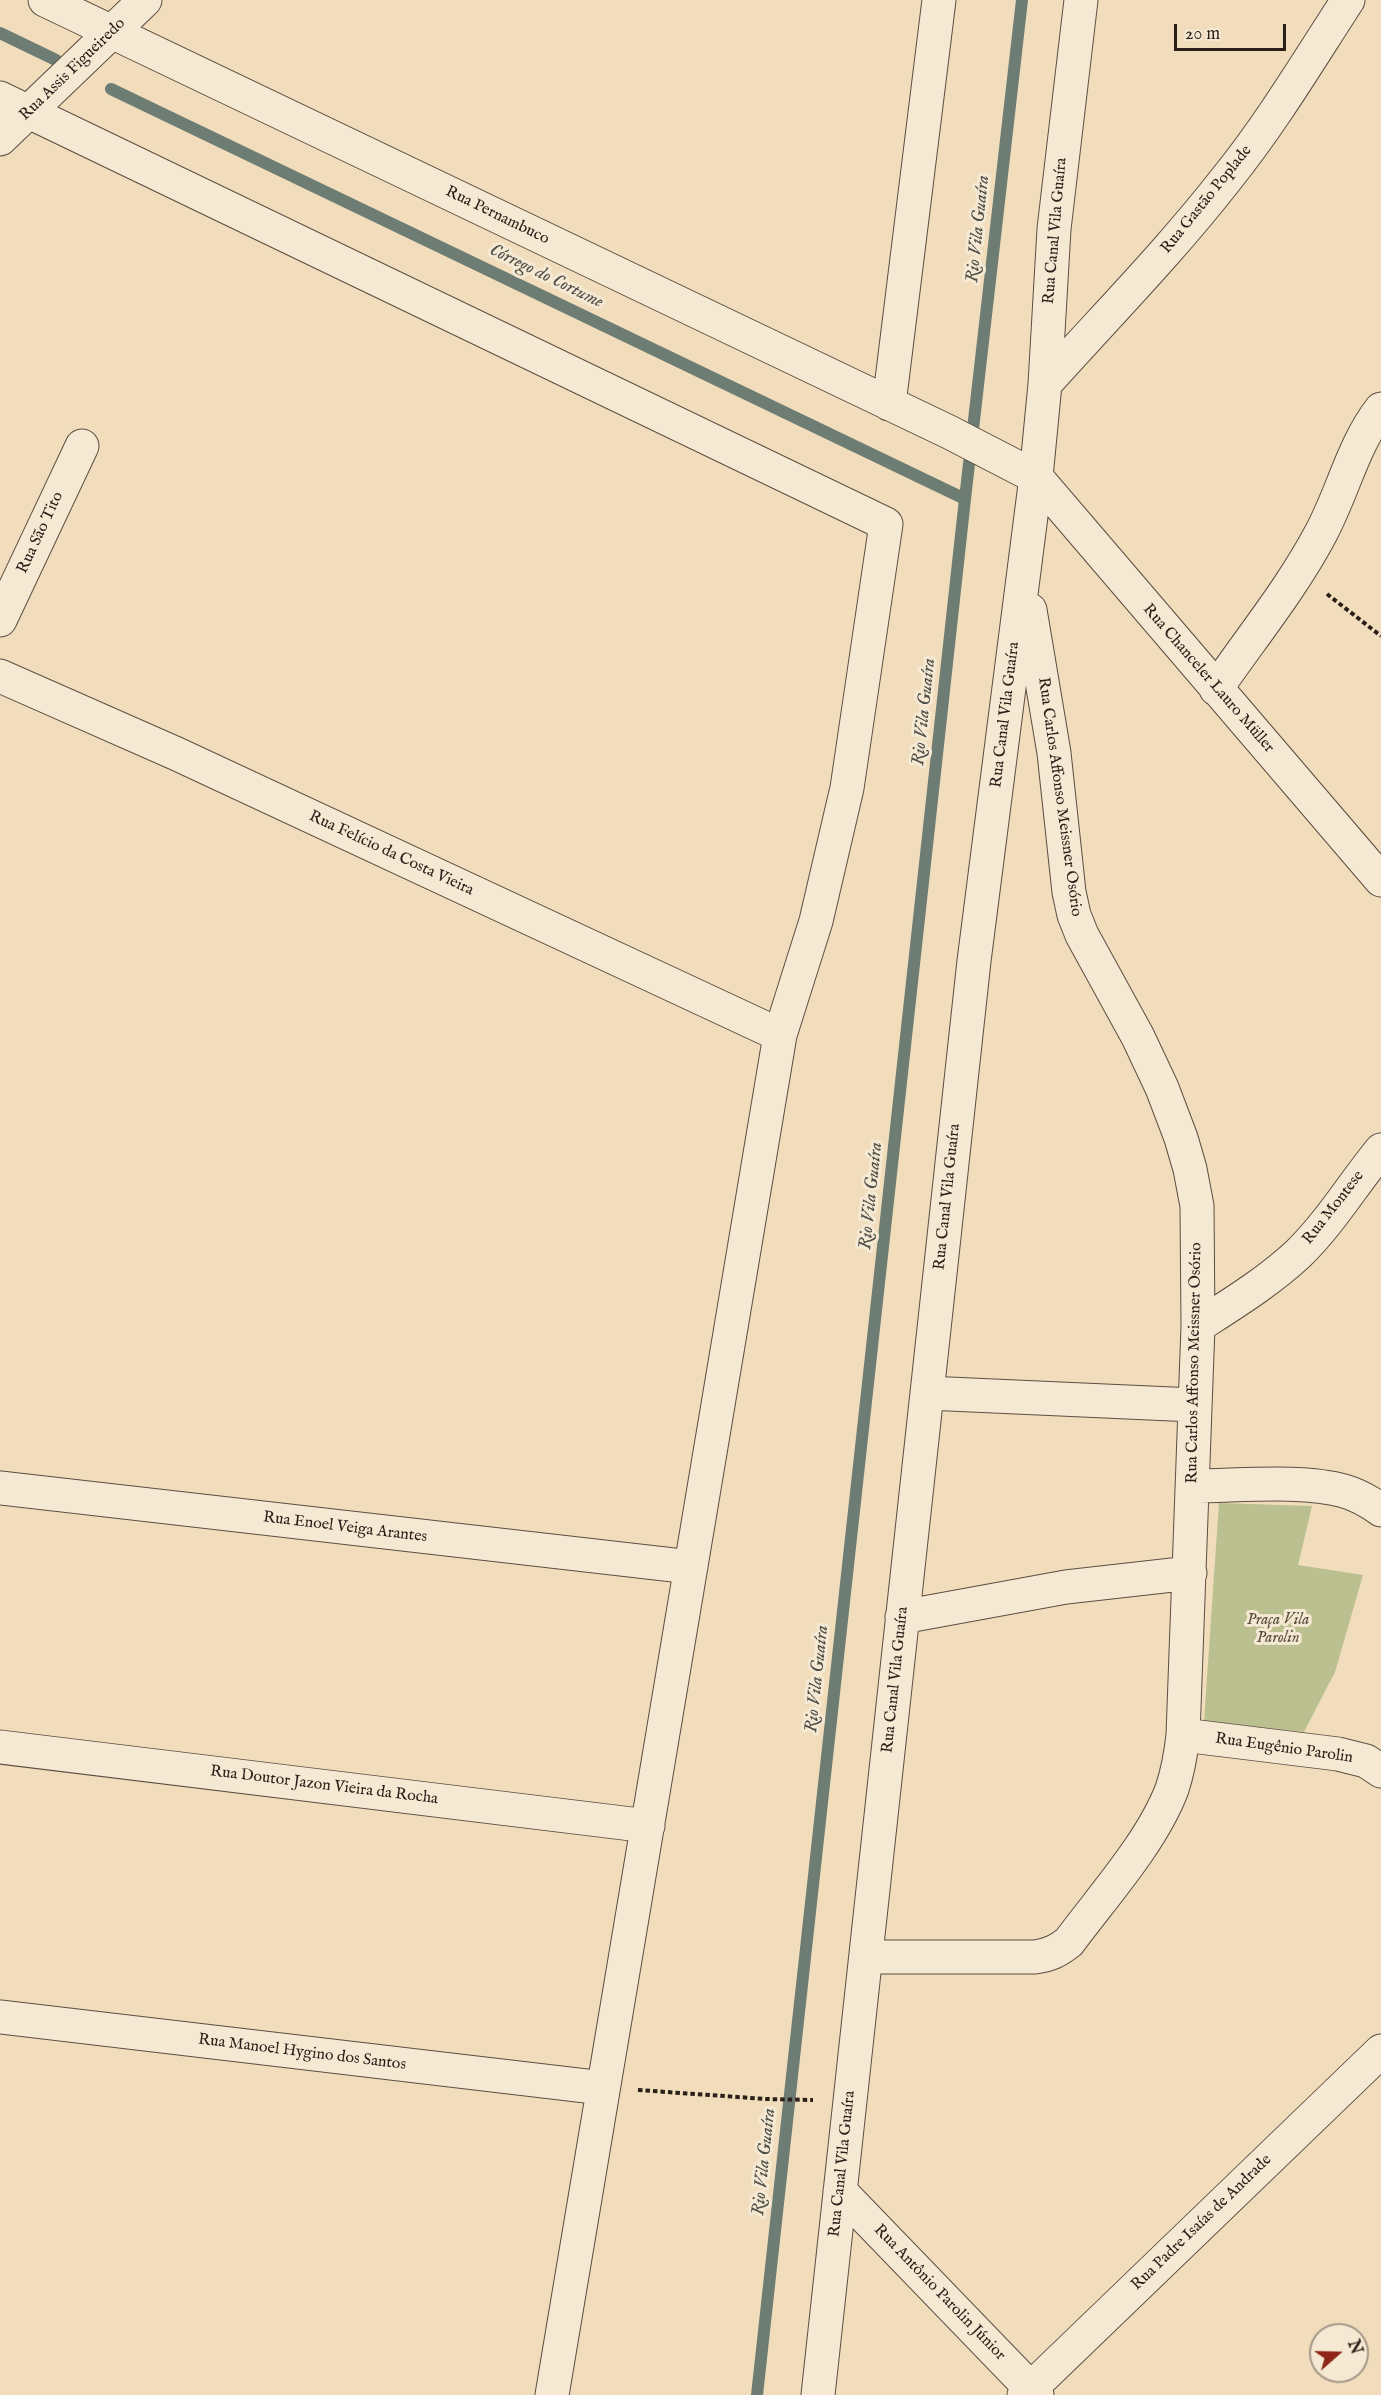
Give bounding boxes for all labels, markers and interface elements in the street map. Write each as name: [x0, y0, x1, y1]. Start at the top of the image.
scale bar: [1177, 12, 1290, 50]
street label: Rua Assis Figueiredo: [16, 15, 130, 125]
text: 20 m: [1185, 23, 1220, 46]
street label: Rua Gastão Poplade: [1157, 142, 1257, 258]
street label: Rua Canal Vila Guaíra: [1040, 157, 1072, 305]
water label: Rio Vila Guaíra: [963, 174, 995, 284]
street label: Rua Pernambuco: [442, 183, 552, 249]
water label: Córrego do Cortume: [486, 240, 606, 314]
street label: Rua São Tito: [14, 489, 68, 577]
street label: Rua Chanceler Lauro Müller: [1138, 601, 1278, 757]
street label: Rua Canal Vila Guaíra: [988, 641, 1024, 789]
water label: Rio Vila Guaíra: [909, 657, 941, 767]
street label: Rua Carlos Affonso Meissner Osório: [1033, 676, 1085, 918]
street label: Rua Felício da Costa Vieira: [306, 807, 476, 901]
street label: Rua Canal Vila Guaíra: [931, 1123, 965, 1271]
water label: Rio Vila Guaíra: [856, 1141, 888, 1251]
street label: Rua Montese: [1299, 1167, 1369, 1249]
street label: Rua Carlos Affonso Meissner Osório: [1183, 1242, 1207, 1484]
street label: Rua Enoel Veiga Arantes: [262, 1508, 428, 1548]
street label: Rua Canal Vila Guaíra: [879, 1606, 913, 1754]
park label: Praça Vila Parolin: [1247, 1611, 1309, 1649]
water label: Rio Vila Guaíra: [802, 1624, 834, 1734]
street label: Rua Eugênio Parolin: [1214, 1730, 1354, 1768]
street label: Rua Doutor Jazon Vieira da Rocha: [209, 1762, 439, 1810]
street label: Rua Manoel Hygino dos Santos: [197, 2031, 407, 2075]
street label: Rua Canal Vila Guaíra: [826, 2090, 860, 2238]
water label: Rio Vila Guaíra: [749, 2107, 781, 2217]
street label: Rua Padre Isaías de Andrade: [1128, 2151, 1276, 2295]
street label: Rua Antônio Parolin Júnior: [869, 2221, 1009, 2365]
north arrow: [1309, 2323, 1369, 2383]
text: N: [1342, 2338, 1366, 2357]

